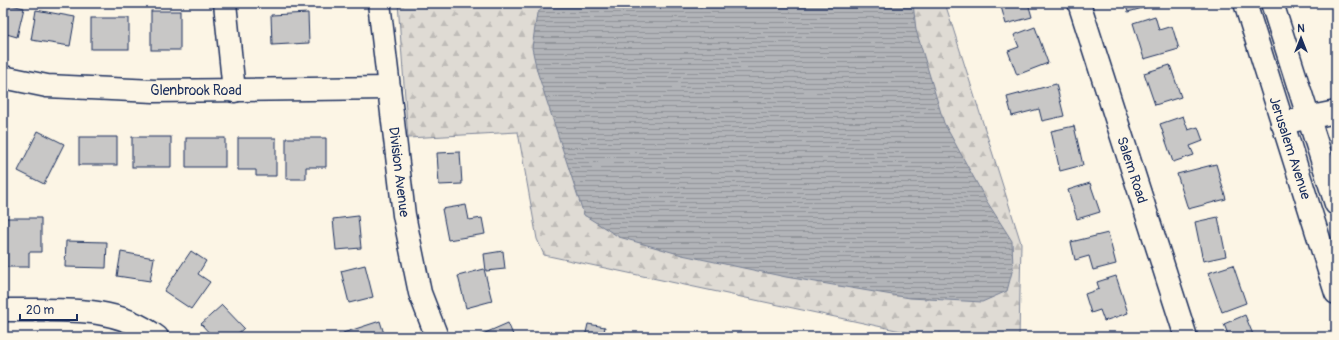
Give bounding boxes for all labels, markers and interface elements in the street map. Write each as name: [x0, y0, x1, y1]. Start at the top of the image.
north arrow: [1281, 18, 1321, 58]
text: N: [1297, 22, 1305, 35]
street label: Glenbrook Road: [150, 82, 242, 99]
street label: Jerusalem Avenue: [1265, 94, 1315, 202]
street label: Division Avenue: [385, 126, 413, 218]
street label: Salem Road: [1113, 134, 1151, 206]
scale bar: [20, 296, 77, 322]
text: 20 m: [26, 303, 55, 318]

